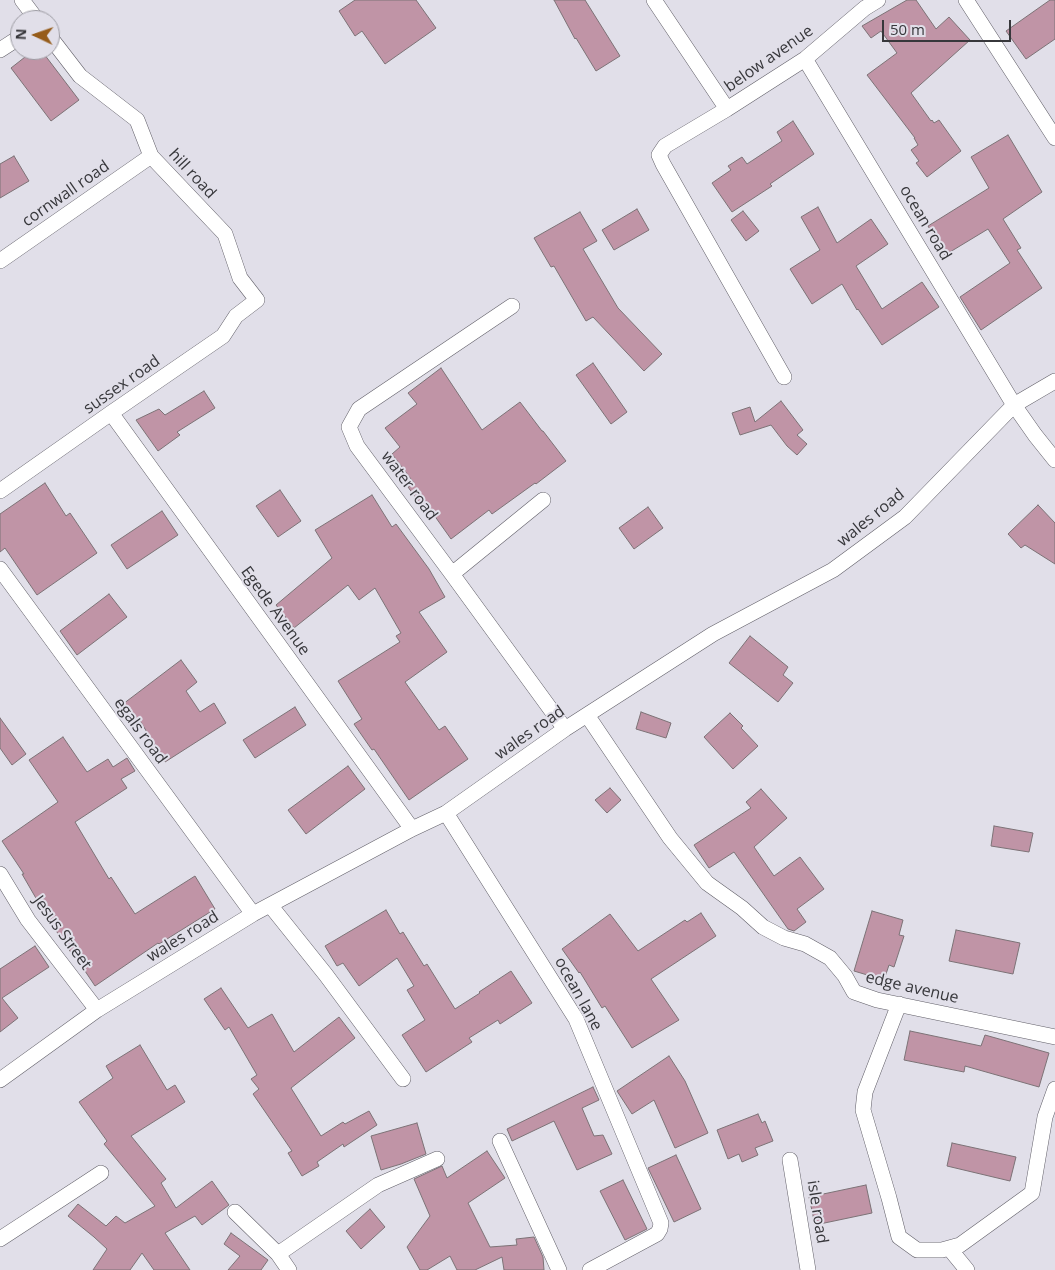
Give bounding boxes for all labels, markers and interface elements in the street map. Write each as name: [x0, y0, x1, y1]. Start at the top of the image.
north arrow: [10, 10, 60, 60]
scale bar: [885, 10, 1014, 42]
text: 50 m: [890, 19, 925, 39]
street label: below avenue: [721, 21, 817, 97]
text: N: [11, 28, 30, 40]
street label: hill road: [164, 145, 220, 203]
street label: cornwall road: [19, 157, 113, 231]
street label: ocean road: [895, 182, 955, 264]
street label: sussex road: [80, 352, 164, 418]
street label: water road: [377, 448, 441, 524]
street label: wales road: [834, 485, 908, 551]
street label: Egede Avenue: [236, 563, 314, 659]
street label: egals road: [110, 694, 170, 768]
street label: wales road: [491, 702, 569, 764]
street label: Jesus Street: [29, 892, 95, 974]
street label: wales road: [144, 907, 222, 967]
street label: ocean lane: [550, 954, 606, 1034]
street label: edge avenue: [864, 968, 960, 1008]
street label: isle road: [803, 1179, 831, 1245]

